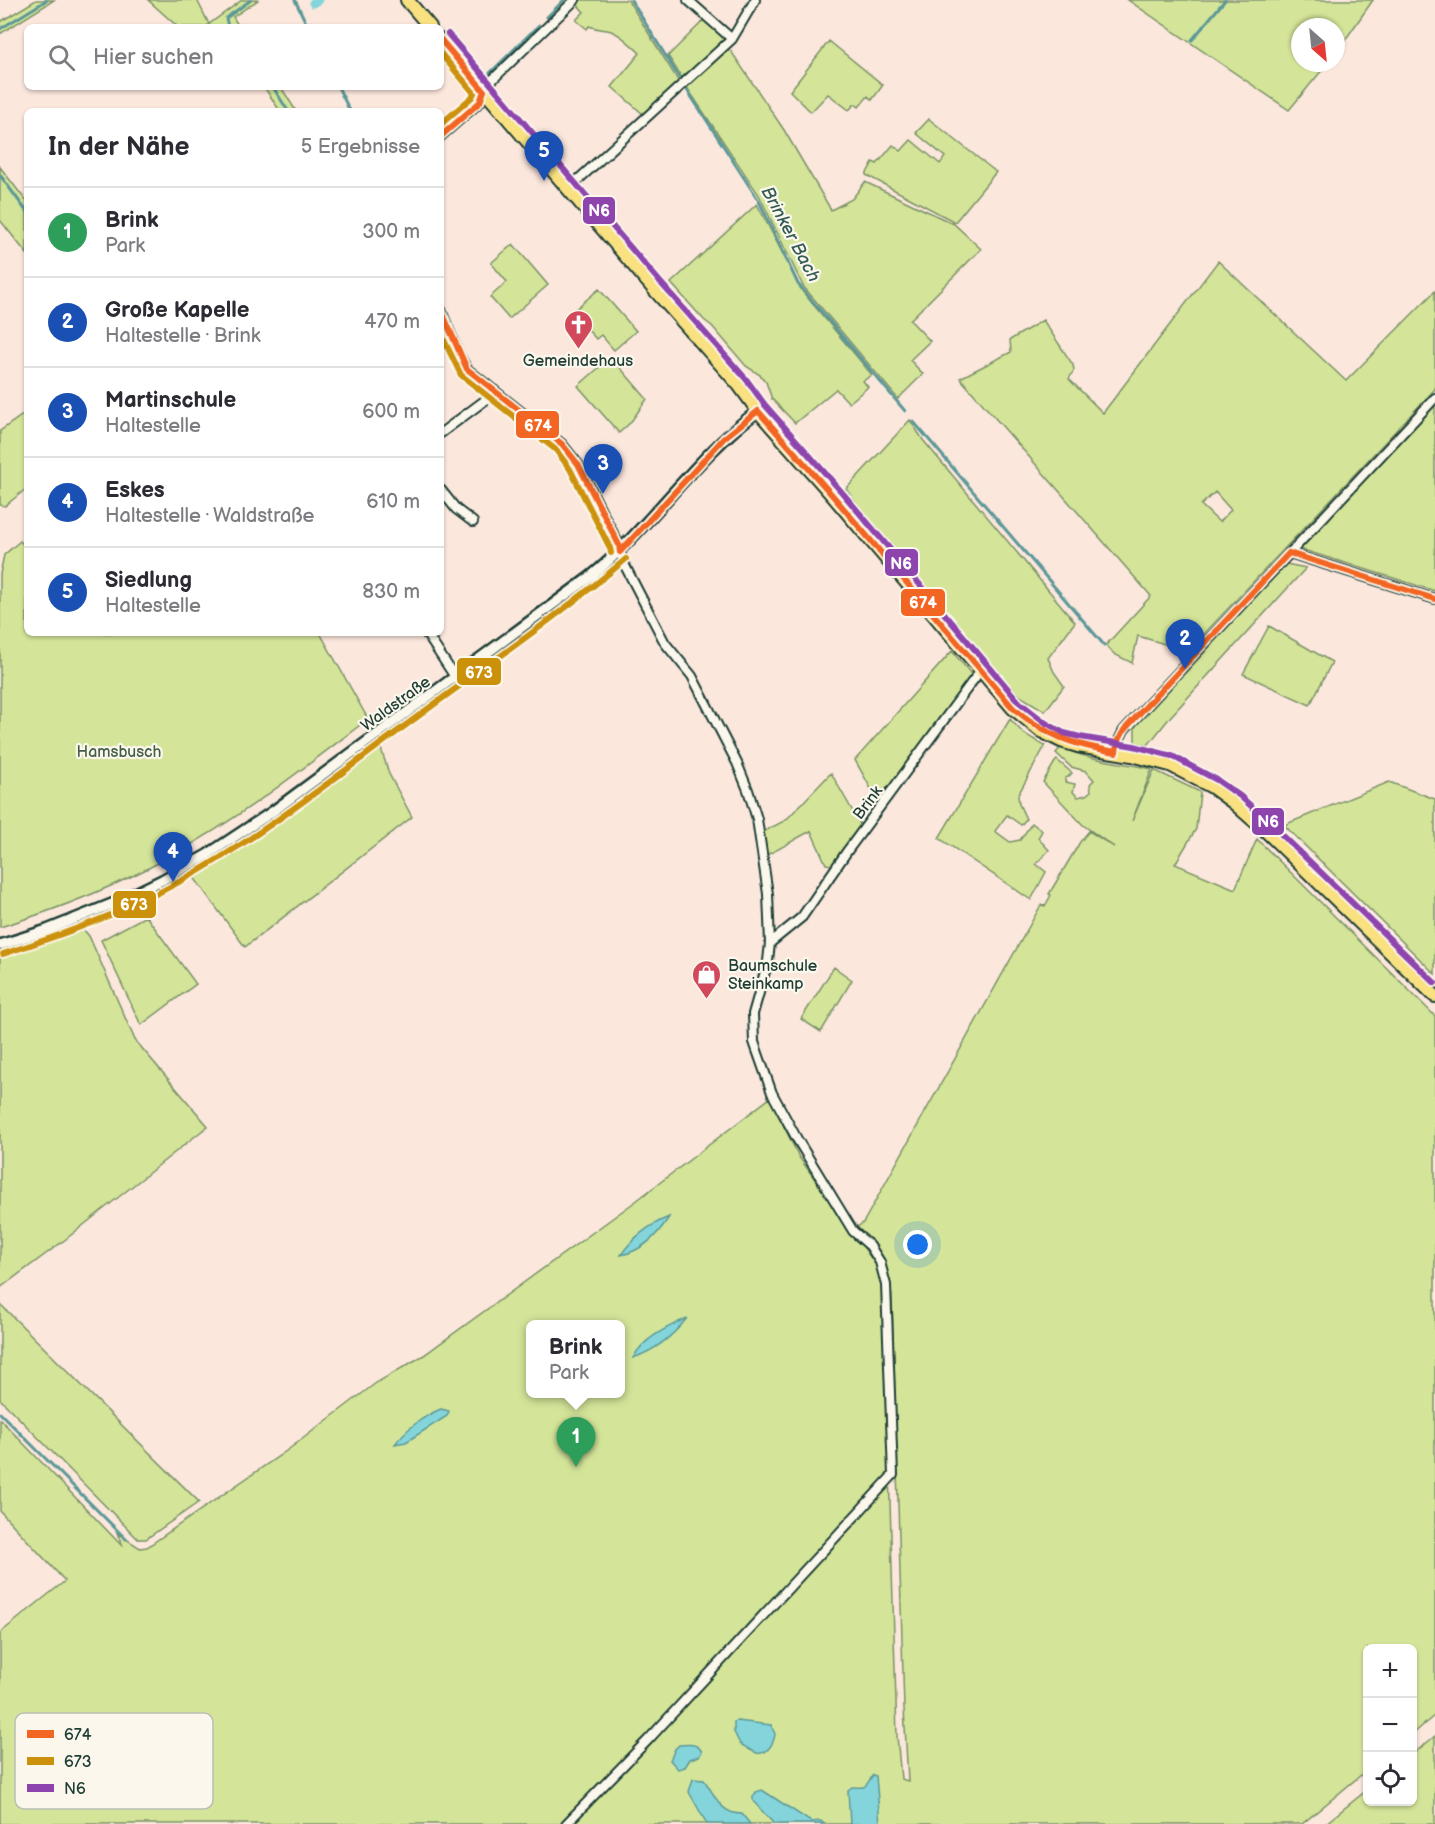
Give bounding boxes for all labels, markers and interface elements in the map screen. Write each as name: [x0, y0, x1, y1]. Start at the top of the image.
north arrow: [1291, 18, 1345, 72]
search box: [24, 24, 444, 90]
icon: search: [45, 41, 78, 74]
text: Hier suchen: [93, 44, 214, 71]
text: In der Nähe: [48, 132, 190, 163]
pin: 5: [524, 132, 564, 181]
text: 5 Ergebnisse: [301, 135, 420, 159]
water label: Brinker Bach: [757, 183, 825, 286]
line badge: N6: [582, 196, 616, 225]
text: N6: [588, 202, 610, 221]
text: Brink: [105, 207, 158, 234]
text: 1: [63, 220, 72, 244]
text: 300 m: [362, 220, 420, 244]
text: Park: [105, 234, 145, 258]
text: Große Kapelle: [105, 297, 249, 324]
church icon: Gemeindehaus: [562, 308, 594, 350]
text: 2: [62, 310, 73, 334]
text: 470 m: [364, 310, 420, 334]
text: Haltestelle · Brink: [105, 324, 260, 348]
place label: Gemeindehaus: [523, 352, 633, 371]
text: Martinschule: [105, 387, 236, 414]
text: 3: [62, 400, 73, 424]
text: 600 m: [362, 400, 420, 424]
line badge: 674: [515, 410, 560, 439]
text: Haltestelle: [105, 414, 201, 438]
text: 674: [524, 417, 553, 436]
pin: 3: [584, 444, 622, 494]
text: Eskes: [105, 477, 165, 504]
text: 4: [62, 490, 73, 514]
text: 610 m: [366, 490, 420, 514]
text: Haltestelle · Waldstraße: [105, 504, 314, 528]
line badge: N6: [884, 548, 919, 577]
text: N6: [890, 555, 912, 574]
text: Siedlung: [105, 567, 192, 594]
text: 5: [62, 580, 73, 604]
text: 830 m: [362, 580, 420, 604]
line badge: 674: [900, 588, 946, 617]
text: Haltestelle: [105, 594, 201, 618]
text: 674: [909, 594, 938, 613]
pin: 2: [1166, 620, 1204, 669]
line badge: 673: [456, 657, 502, 686]
text: 673: [465, 664, 493, 683]
street label: Waldstraße: [357, 672, 435, 736]
park label: Hamsbusch: [77, 743, 162, 762]
street label: Brink: [849, 782, 887, 824]
line badge: N6: [1251, 807, 1285, 836]
text: N6: [1257, 813, 1279, 832]
pin: 4: [154, 832, 192, 882]
line badge: 673: [112, 890, 157, 919]
text: 673: [120, 896, 148, 915]
place label: Baumschule Steinkamp: [728, 957, 818, 994]
shop icon: Baumschule Steinkamp: [691, 958, 723, 1000]
your location: [903, 1230, 932, 1259]
popup: [526, 1320, 625, 1398]
text: Brink: [549, 1334, 602, 1361]
text: Park: [549, 1361, 589, 1385]
pin: 1: [556, 1418, 596, 1467]
map controls: [1363, 1644, 1417, 1806]
button: +: [1363, 1644, 1417, 1698]
button: −: [1363, 1698, 1417, 1752]
legend: [15, 1713, 213, 1809]
text: 674: [64, 1726, 92, 1745]
button: locate: [1363, 1752, 1417, 1806]
text: 673: [64, 1753, 92, 1772]
text: N6: [64, 1780, 86, 1799]

